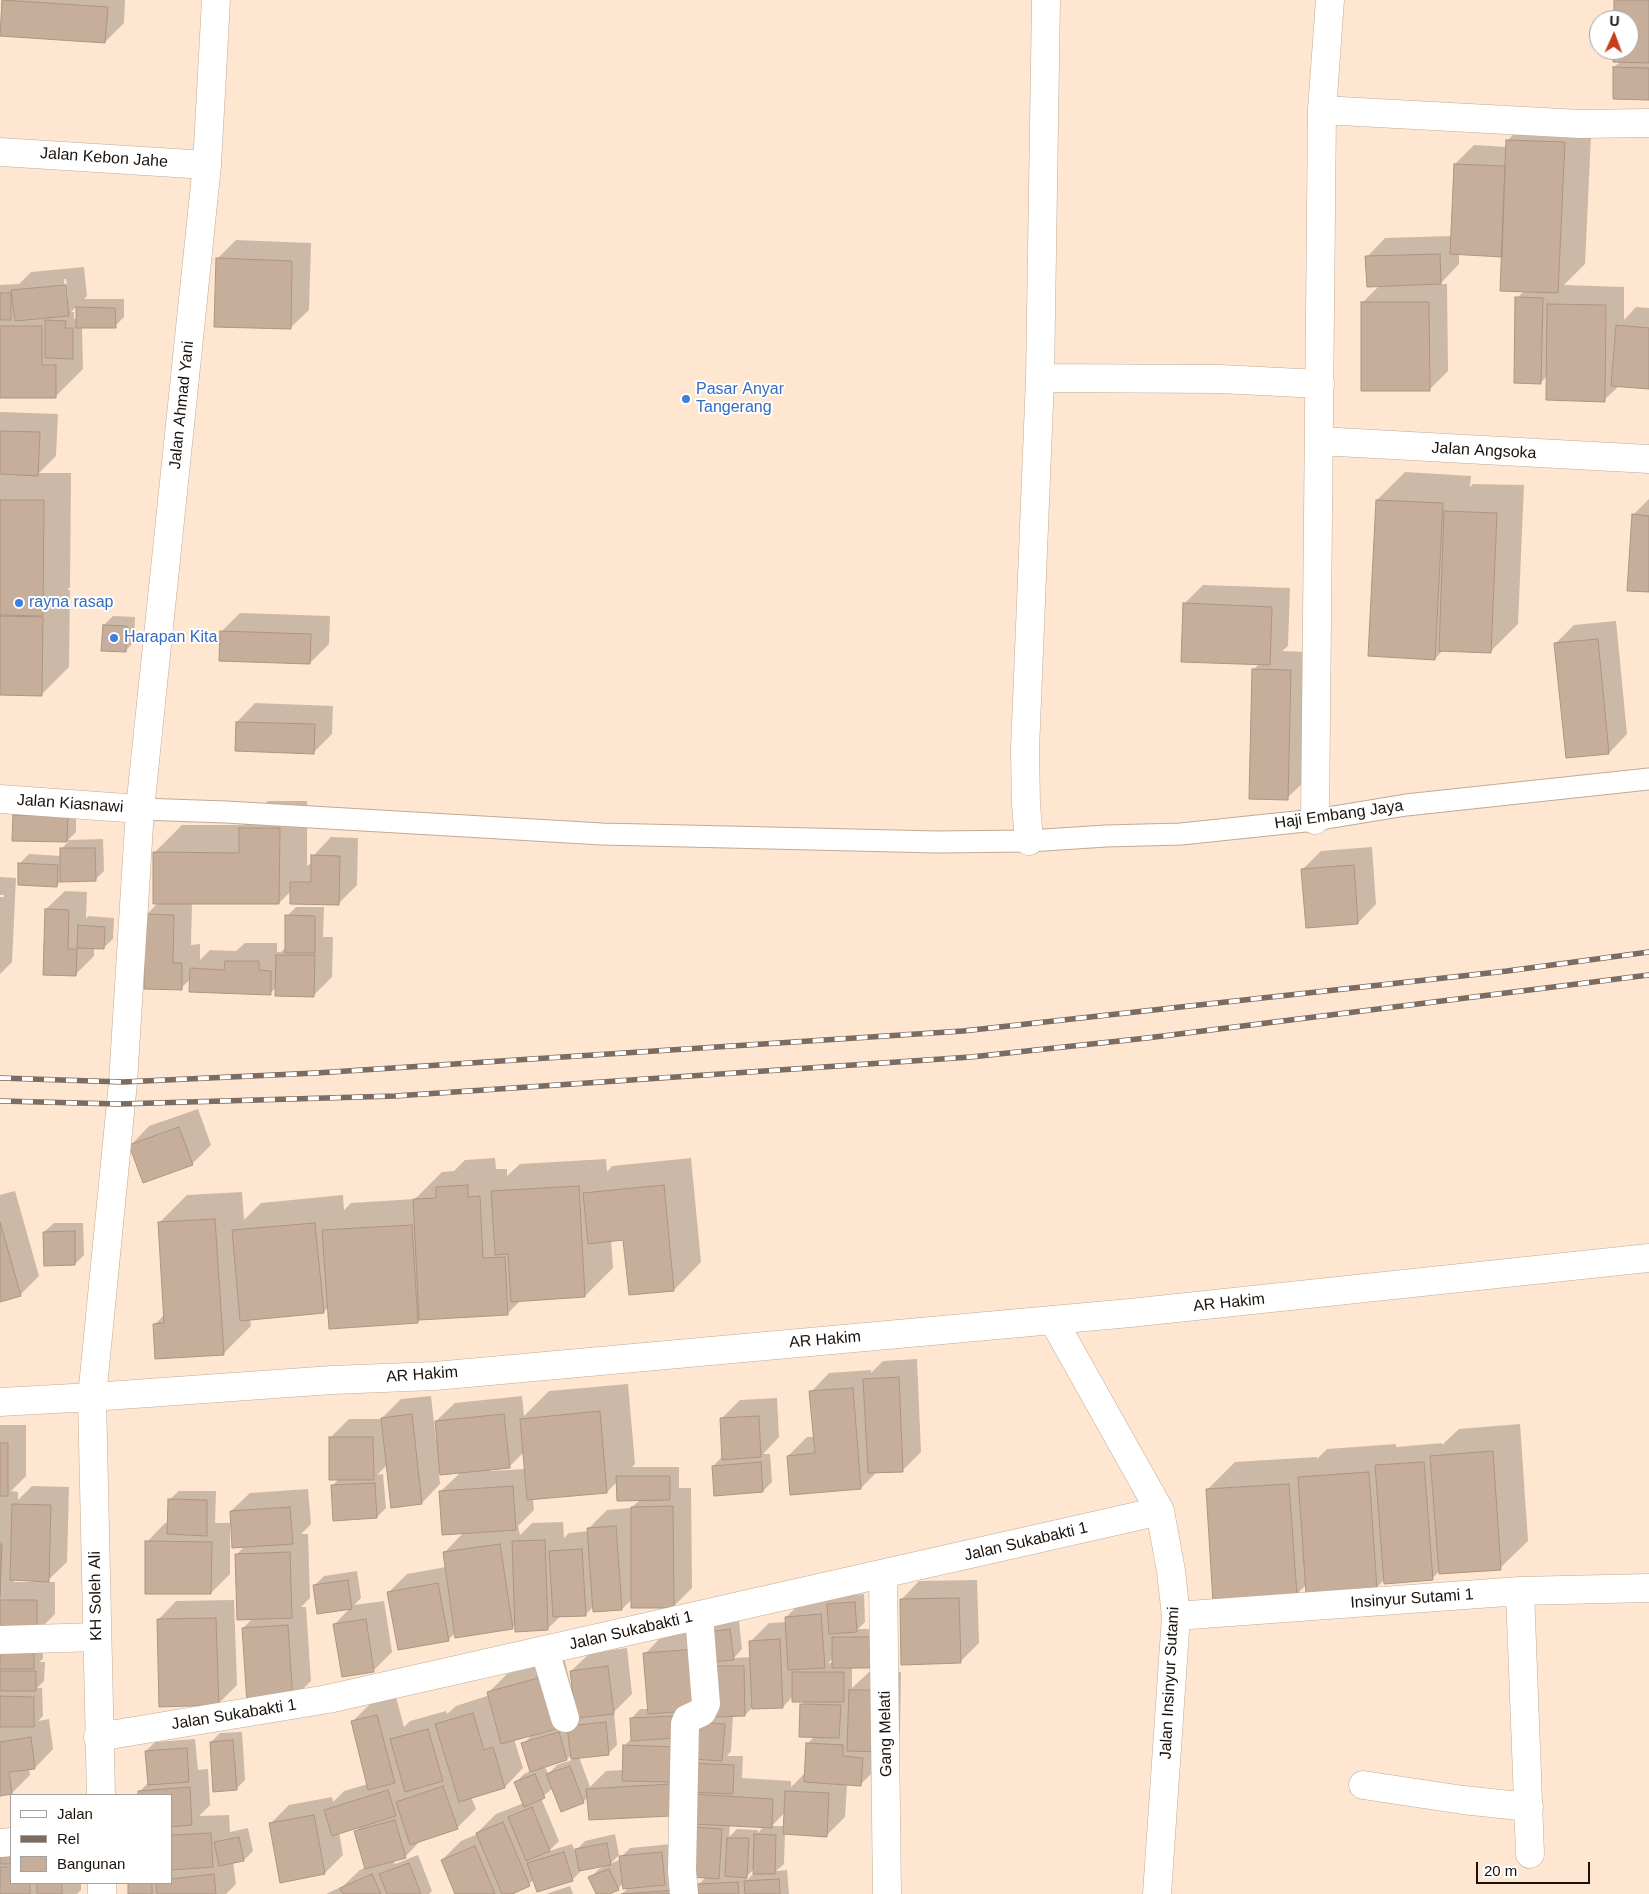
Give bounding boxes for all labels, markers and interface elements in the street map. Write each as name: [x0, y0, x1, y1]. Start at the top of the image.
north arrow: [1589, 10, 1639, 60]
text: U: [1609, 13, 1620, 29]
street label: Jalan Kebon Jahe: [39, 144, 169, 172]
street label: Jalan Ahmad Yani: [166, 340, 198, 470]
place label: Pasar Anyar Tangerang: [696, 380, 784, 418]
marker: Pasar Anyar Tangerang: [680, 393, 692, 405]
street label: Jalan Angsoka: [1431, 439, 1537, 463]
place label: rayna rasap: [29, 593, 113, 613]
marker: rayna rasap: [13, 597, 25, 609]
place label: Harapan Kita: [124, 628, 217, 648]
marker: Harapan Kita: [108, 632, 120, 644]
street label: Jalan Kiasnawi: [16, 791, 124, 817]
street label: Haji Embang Jaya: [1273, 796, 1405, 834]
street label: AR Hakim: [1192, 1290, 1266, 1316]
street label: AR Hakim: [788, 1327, 862, 1353]
street label: AR Hakim: [385, 1363, 459, 1387]
street label: Jalan Sukabakti 1: [962, 1518, 1090, 1566]
street label: KH Soleh Ali: [86, 1551, 106, 1641]
street label: Insinyur Sutami 1: [1350, 1585, 1474, 1613]
street label: Jalan Insinyur Sutami: [1156, 1606, 1184, 1760]
street label: Jalan Sukabakti 1: [567, 1607, 695, 1655]
street label: Gang Melati: [876, 1691, 896, 1777]
street label: Jalan Sukabakti 1: [170, 1696, 298, 1734]
legend: [10, 1794, 172, 1884]
text: Jalan: [57, 1805, 93, 1822]
text: Rel: [57, 1830, 80, 1847]
scale bar: [1479, 1852, 1593, 1884]
text: Bangunan: [57, 1855, 125, 1872]
text: 20 m: [1484, 1862, 1517, 1879]

